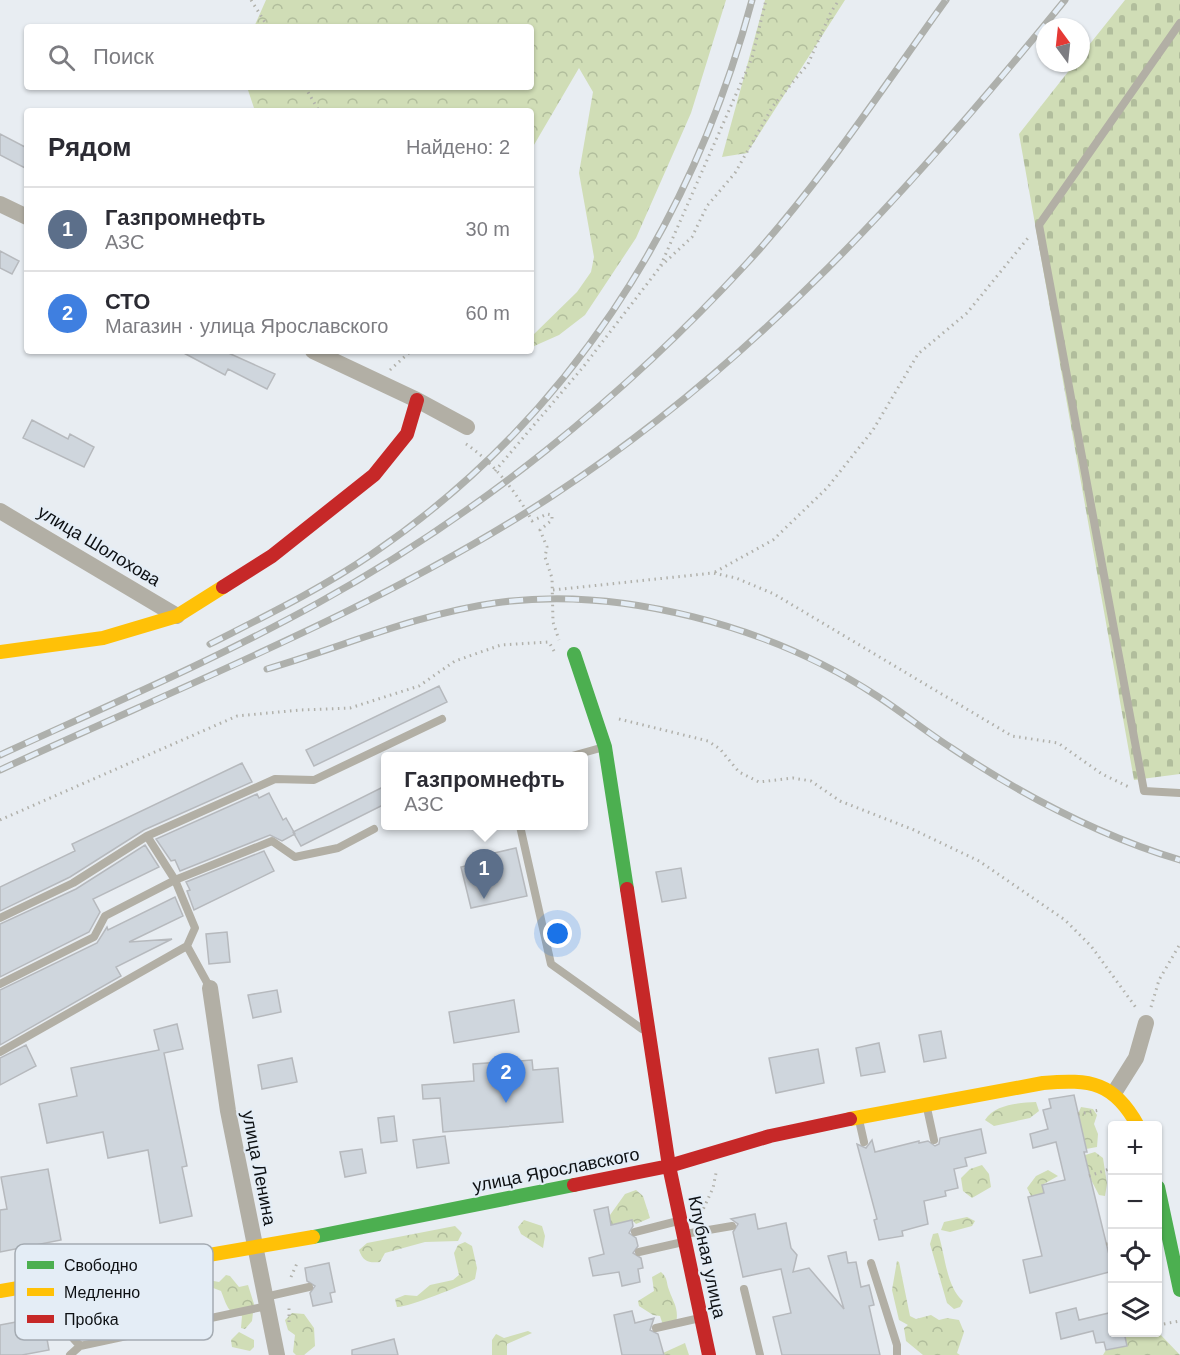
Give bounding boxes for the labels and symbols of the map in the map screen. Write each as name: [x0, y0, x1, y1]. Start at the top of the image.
north arrow: [1036, 18, 1090, 72]
street label: улица Шолохова: [34, 502, 165, 591]
pin: 1: [464, 850, 504, 899]
your location: [543, 919, 572, 948]
pin: 2: [486, 1054, 526, 1103]
street label: улица Ленина: [238, 1109, 280, 1228]
street label: улица Ярославского: [471, 1144, 641, 1196]
street label: Клубная улица: [684, 1194, 730, 1321]
legend: [15, 1244, 213, 1340]
text: Свободно: [64, 1257, 138, 1274]
text: Медленно: [64, 1284, 140, 1301]
text: Пробка: [64, 1311, 119, 1328]

